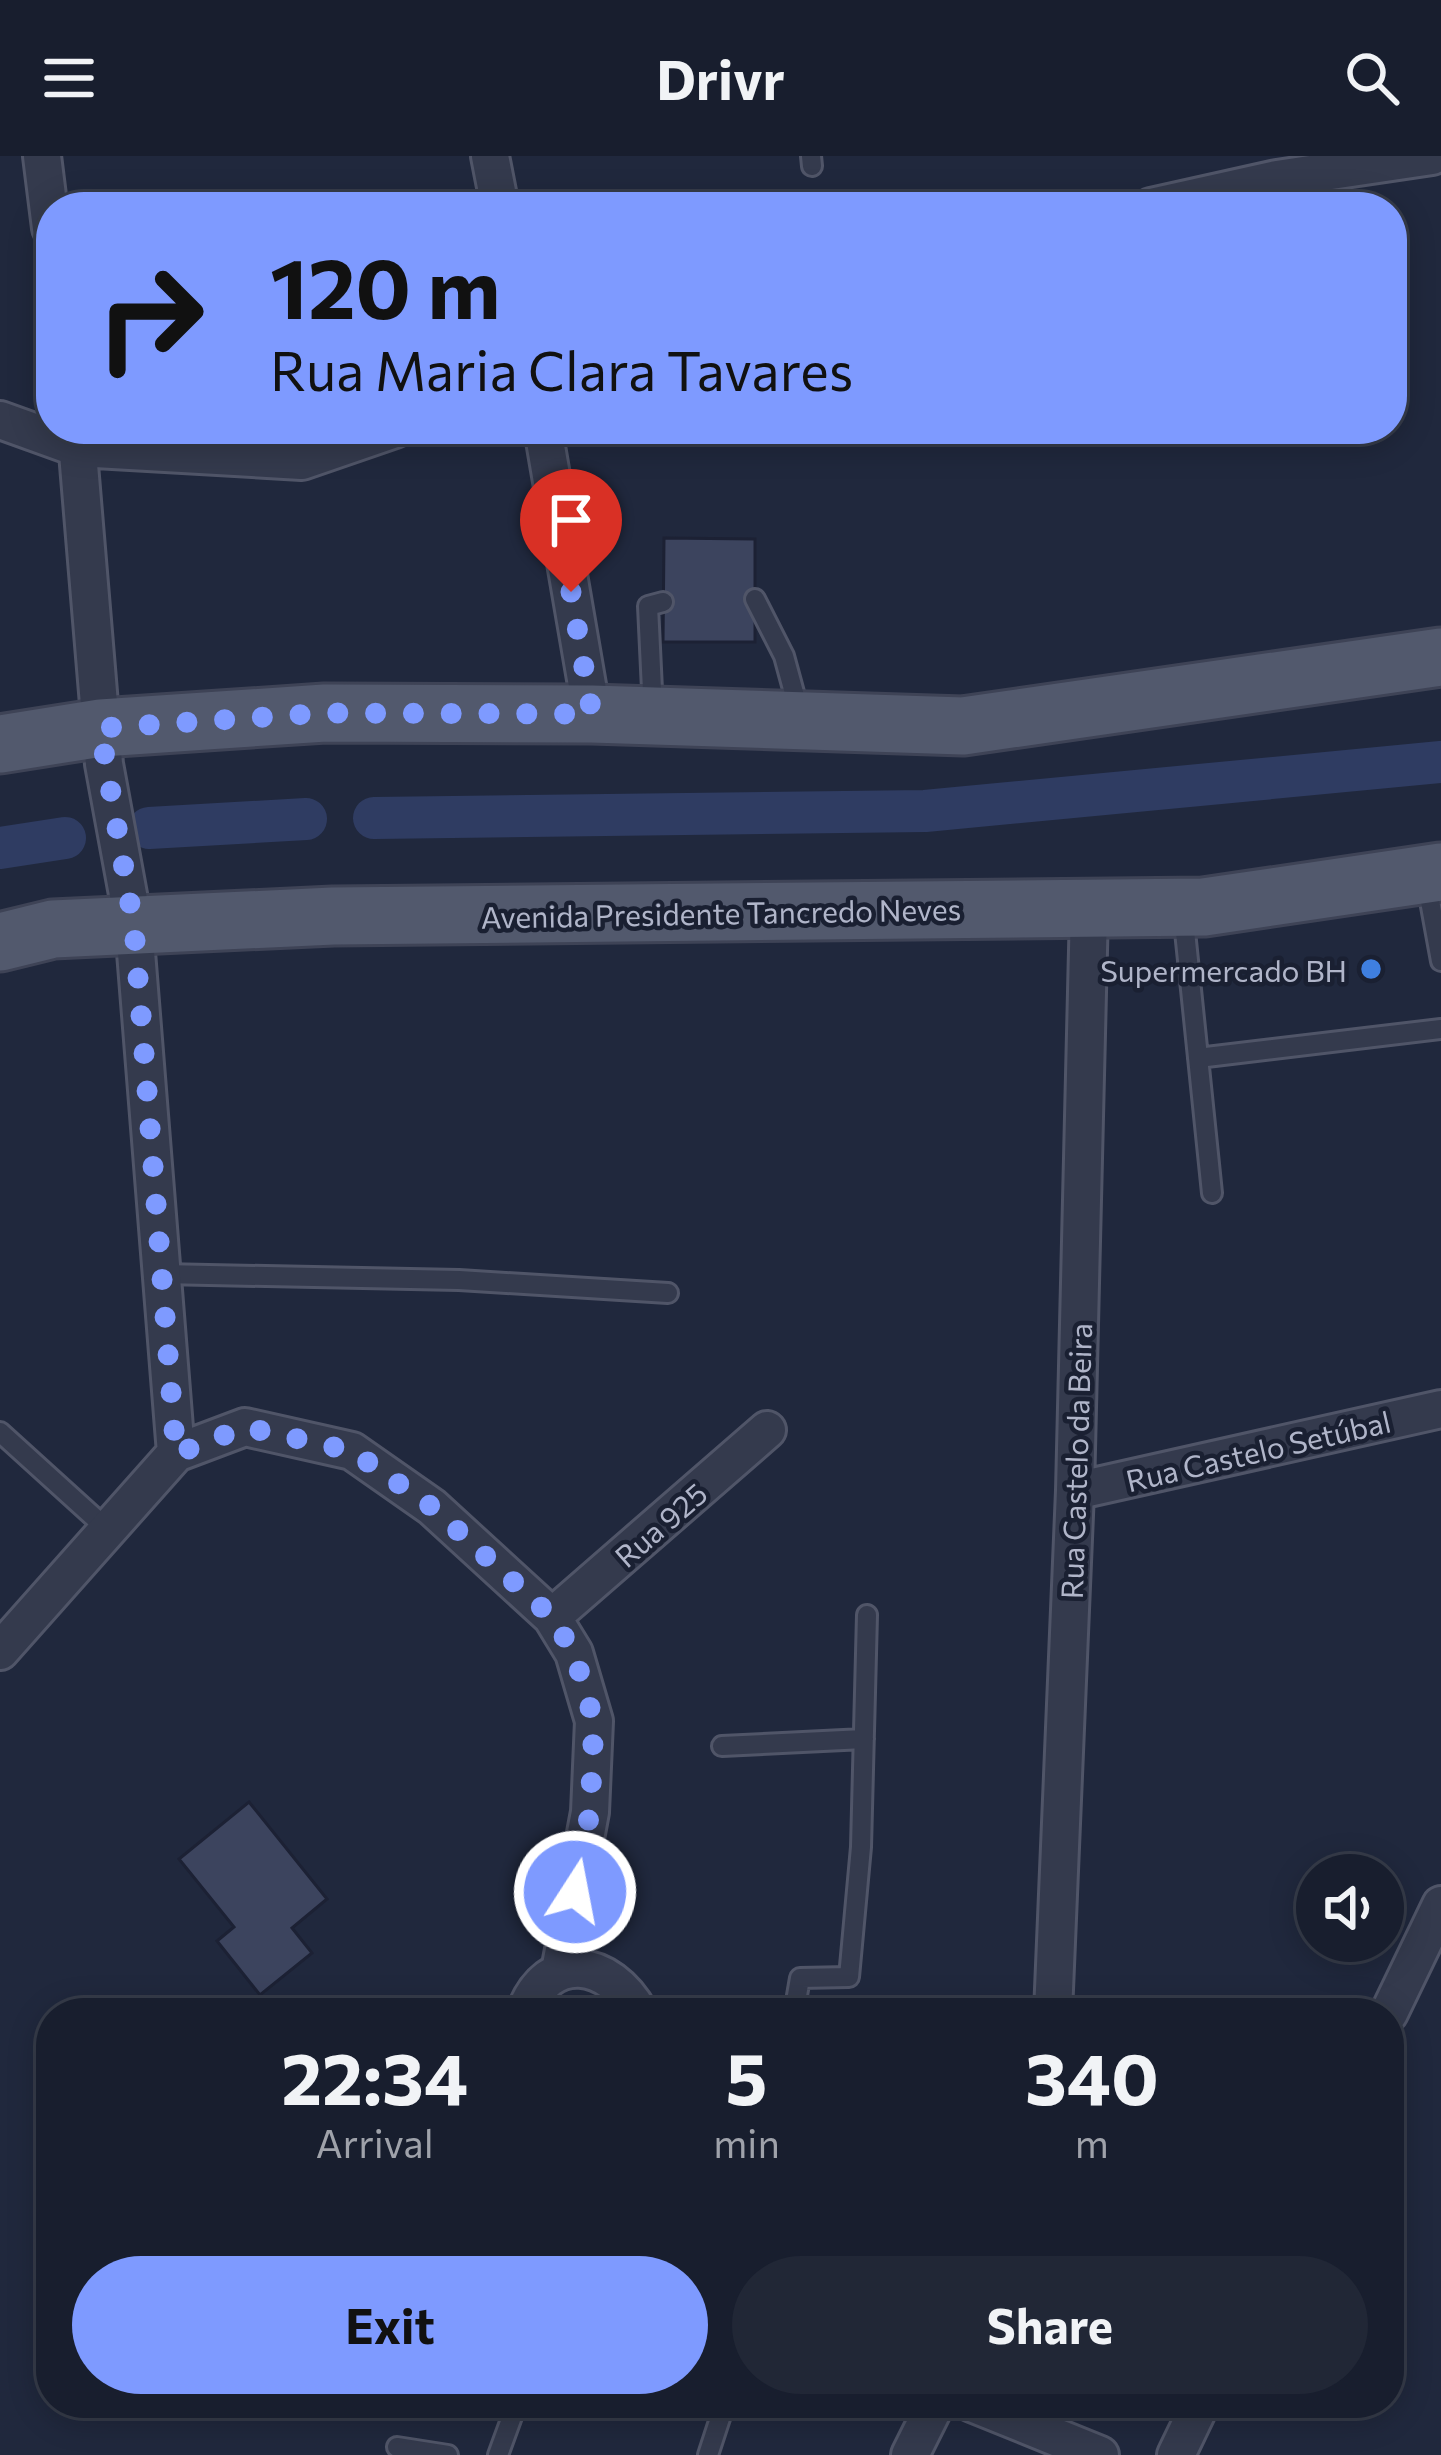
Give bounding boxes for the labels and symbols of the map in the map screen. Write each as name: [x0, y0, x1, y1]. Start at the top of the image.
pin: [520, 469, 622, 592]
street label: Avenida Presidente Tancredo Neves: [481, 889, 961, 935]
place label: Supermercado BH: [1100, 951, 1347, 988]
marker: Supermercado BH: [1358, 956, 1384, 982]
street label: Rua Castelo da Beira: [1052, 1322, 1098, 1600]
street label: Rua Castelo Setúbal: [1122, 1402, 1394, 1498]
street label: Rua 925: [606, 1474, 714, 1574]
position arrow: [512, 1829, 638, 1955]

